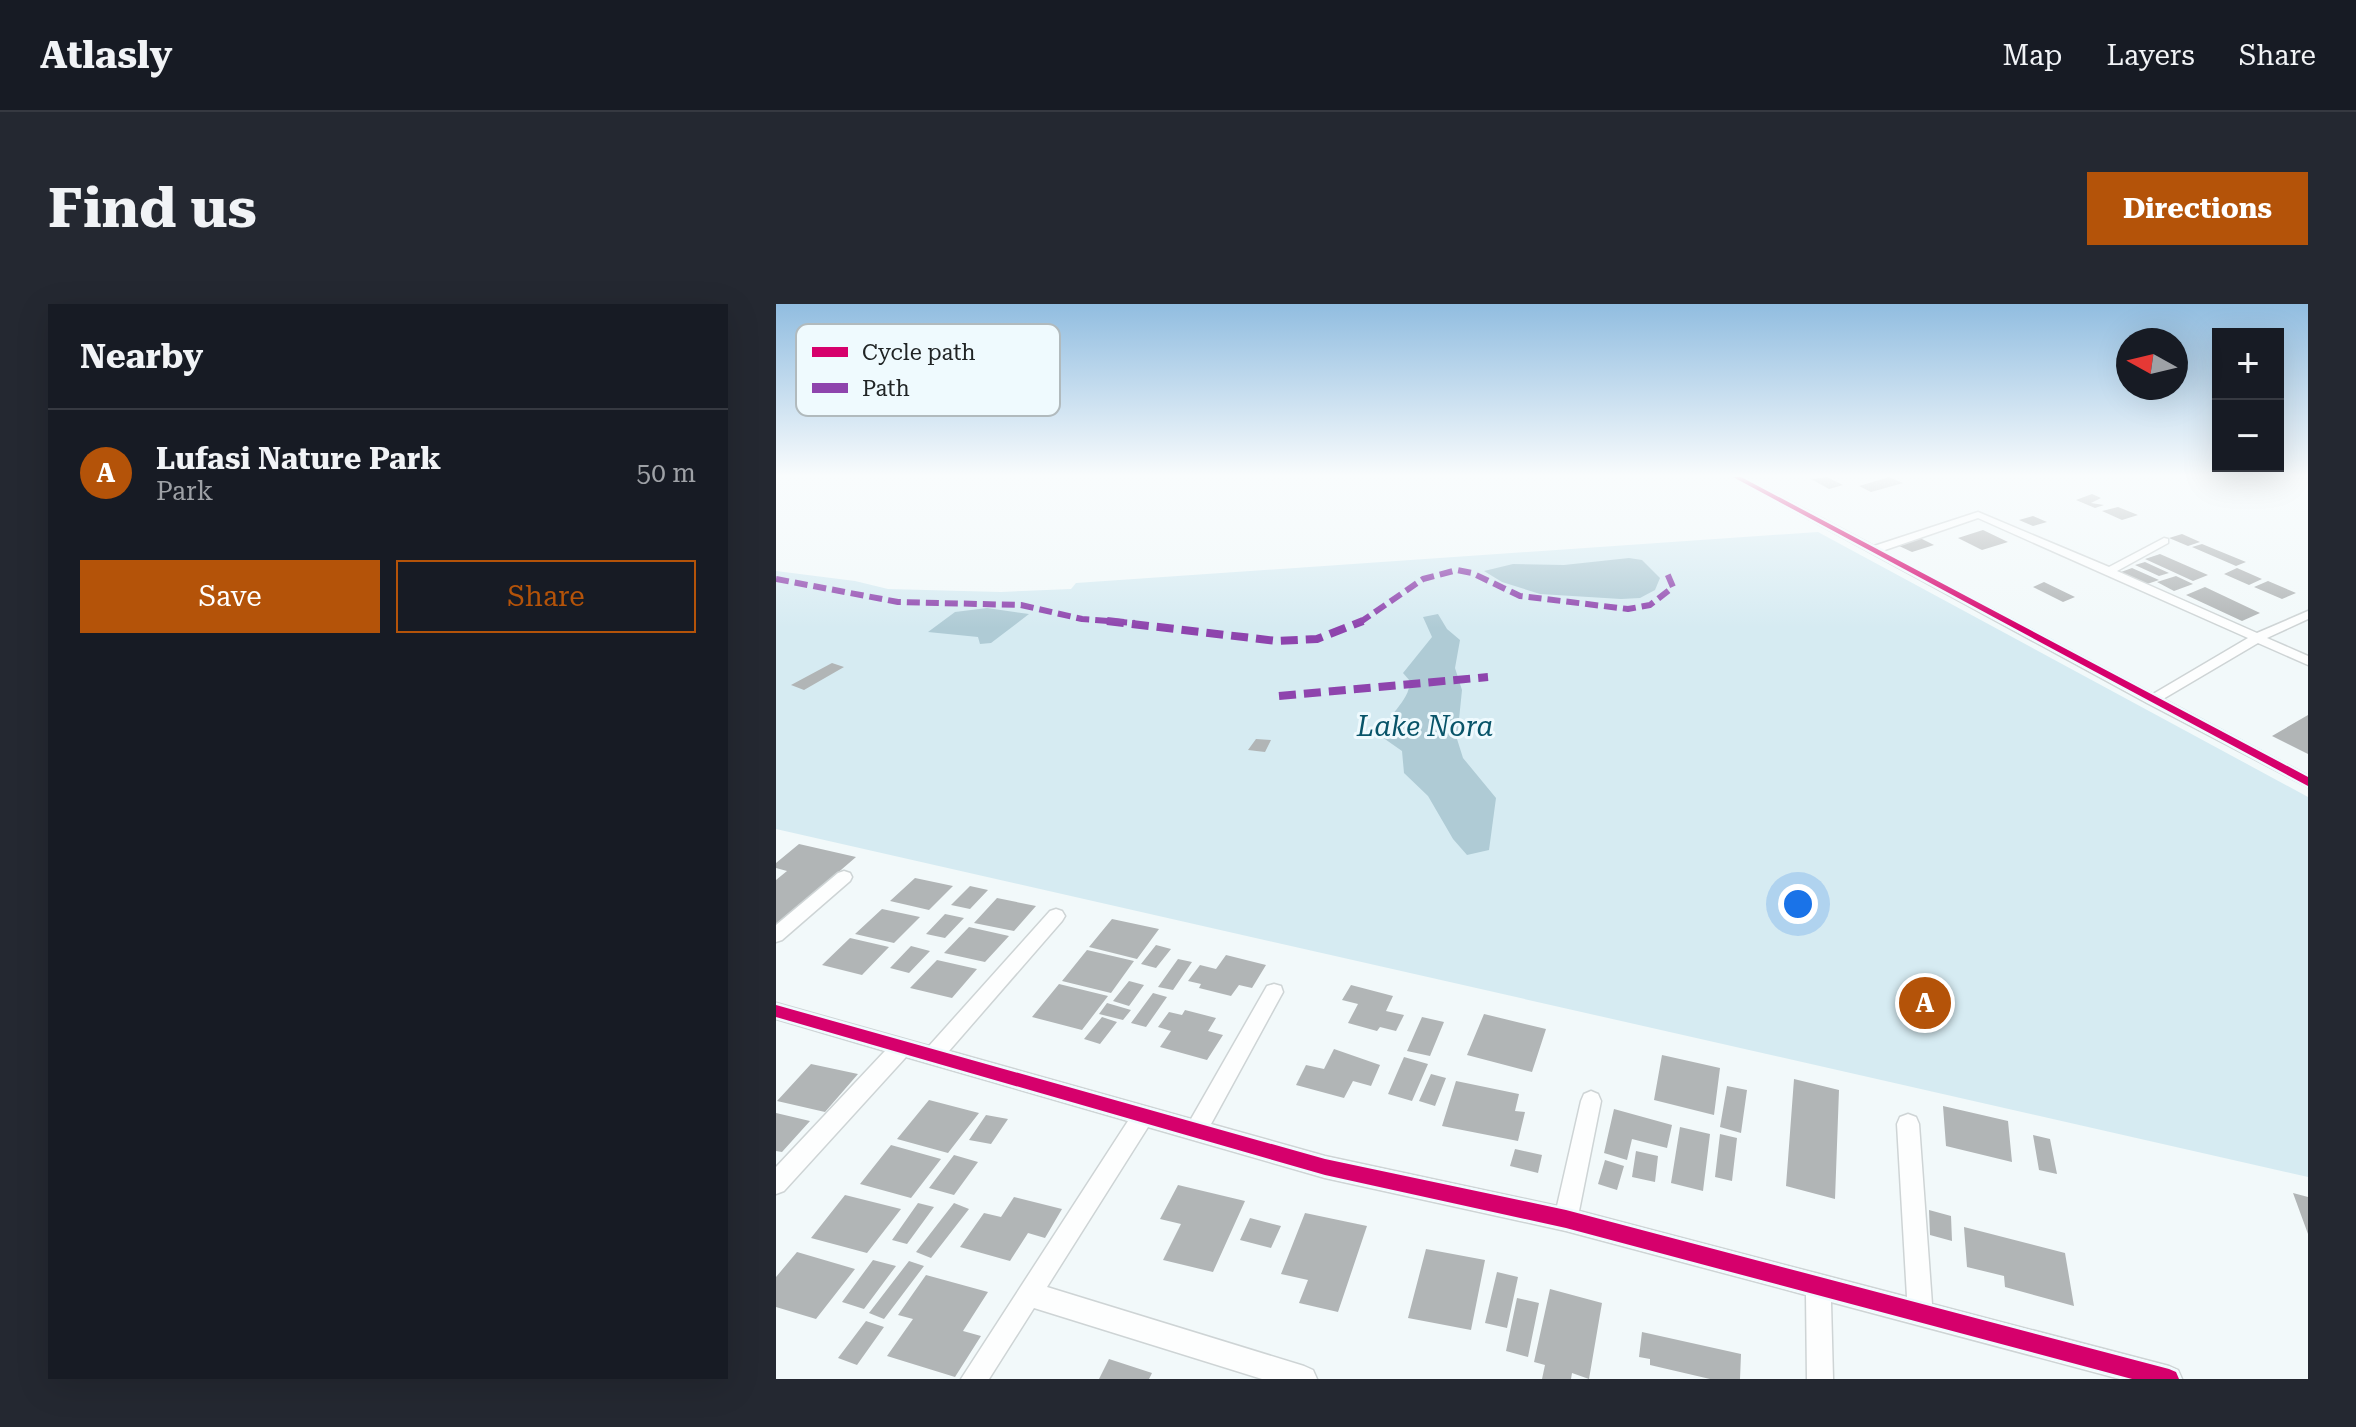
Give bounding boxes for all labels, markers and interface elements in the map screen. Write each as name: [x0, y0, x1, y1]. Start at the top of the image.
text: Atlasly: [40, 33, 172, 77]
text: Map: [2003, 39, 2062, 72]
text: Layers: [2106, 39, 2195, 72]
text: Share: [2239, 39, 2316, 72]
button: Directions: [2087, 172, 2308, 245]
text: Find us: [48, 175, 257, 241]
legend: [796, 324, 1060, 416]
north arrow: [2116, 328, 2188, 400]
map controls: [2212, 328, 2284, 472]
button: +: [2212, 328, 2284, 400]
text: Nearby: [80, 336, 203, 376]
text: Cycle path: [862, 340, 976, 365]
text: Path: [862, 376, 910, 401]
button: −: [2212, 400, 2284, 472]
text: Lufasi Nature Park: [156, 441, 441, 476]
text: A: [97, 458, 115, 488]
text: 50 m: [637, 458, 696, 488]
text: Park: [156, 476, 213, 506]
button: Save: [80, 560, 380, 633]
button: Share: [396, 560, 696, 633]
water label: Lake Nora: [1356, 710, 1493, 743]
your location: [1778, 884, 1818, 924]
pin: A: [1899, 973, 1951, 1033]

